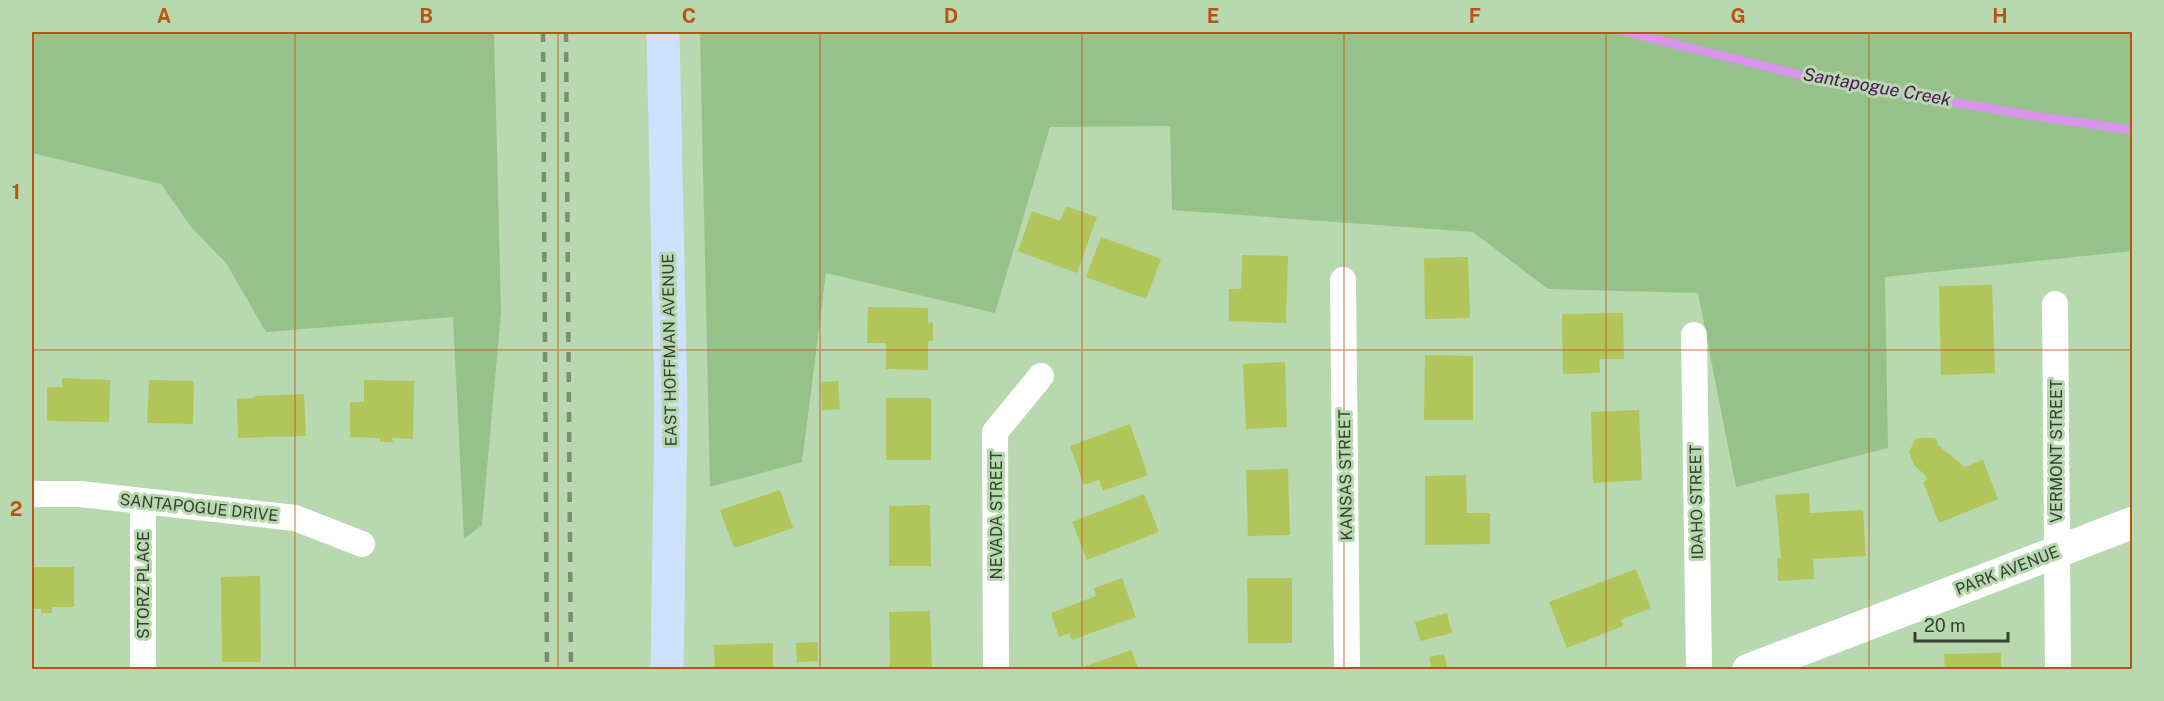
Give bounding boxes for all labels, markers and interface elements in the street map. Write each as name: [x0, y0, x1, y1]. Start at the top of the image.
text: A: [157, 4, 171, 28]
text: B: [419, 4, 433, 28]
text: C: [682, 4, 696, 28]
text: D: [944, 4, 958, 28]
text: E: [1207, 4, 1219, 28]
text: F: [1469, 4, 1481, 28]
text: G: [1730, 4, 1746, 28]
text: H: [1992, 4, 2008, 28]
water label: Santapogue Creek: [1801, 63, 1953, 110]
text: 1: [12, 180, 20, 204]
street label: EAST HOFFMAN AVENUE: [658, 253, 681, 447]
street label: VERMONT STREET: [2047, 379, 2066, 523]
street label: KANSAS STREET: [1335, 409, 1356, 541]
street label: IDAHO STREET: [1686, 444, 1707, 560]
street label: NEVADA STREET: [987, 450, 1006, 579]
street label: SANTAPOGUE DRIVE: [119, 490, 279, 525]
text: 2: [10, 497, 22, 521]
street label: STORZ PLACE: [134, 531, 153, 639]
street label: PARK AVENUE: [1953, 542, 2062, 599]
scale bar: [1915, 605, 2008, 643]
text: 20 m: [1924, 615, 1966, 636]

